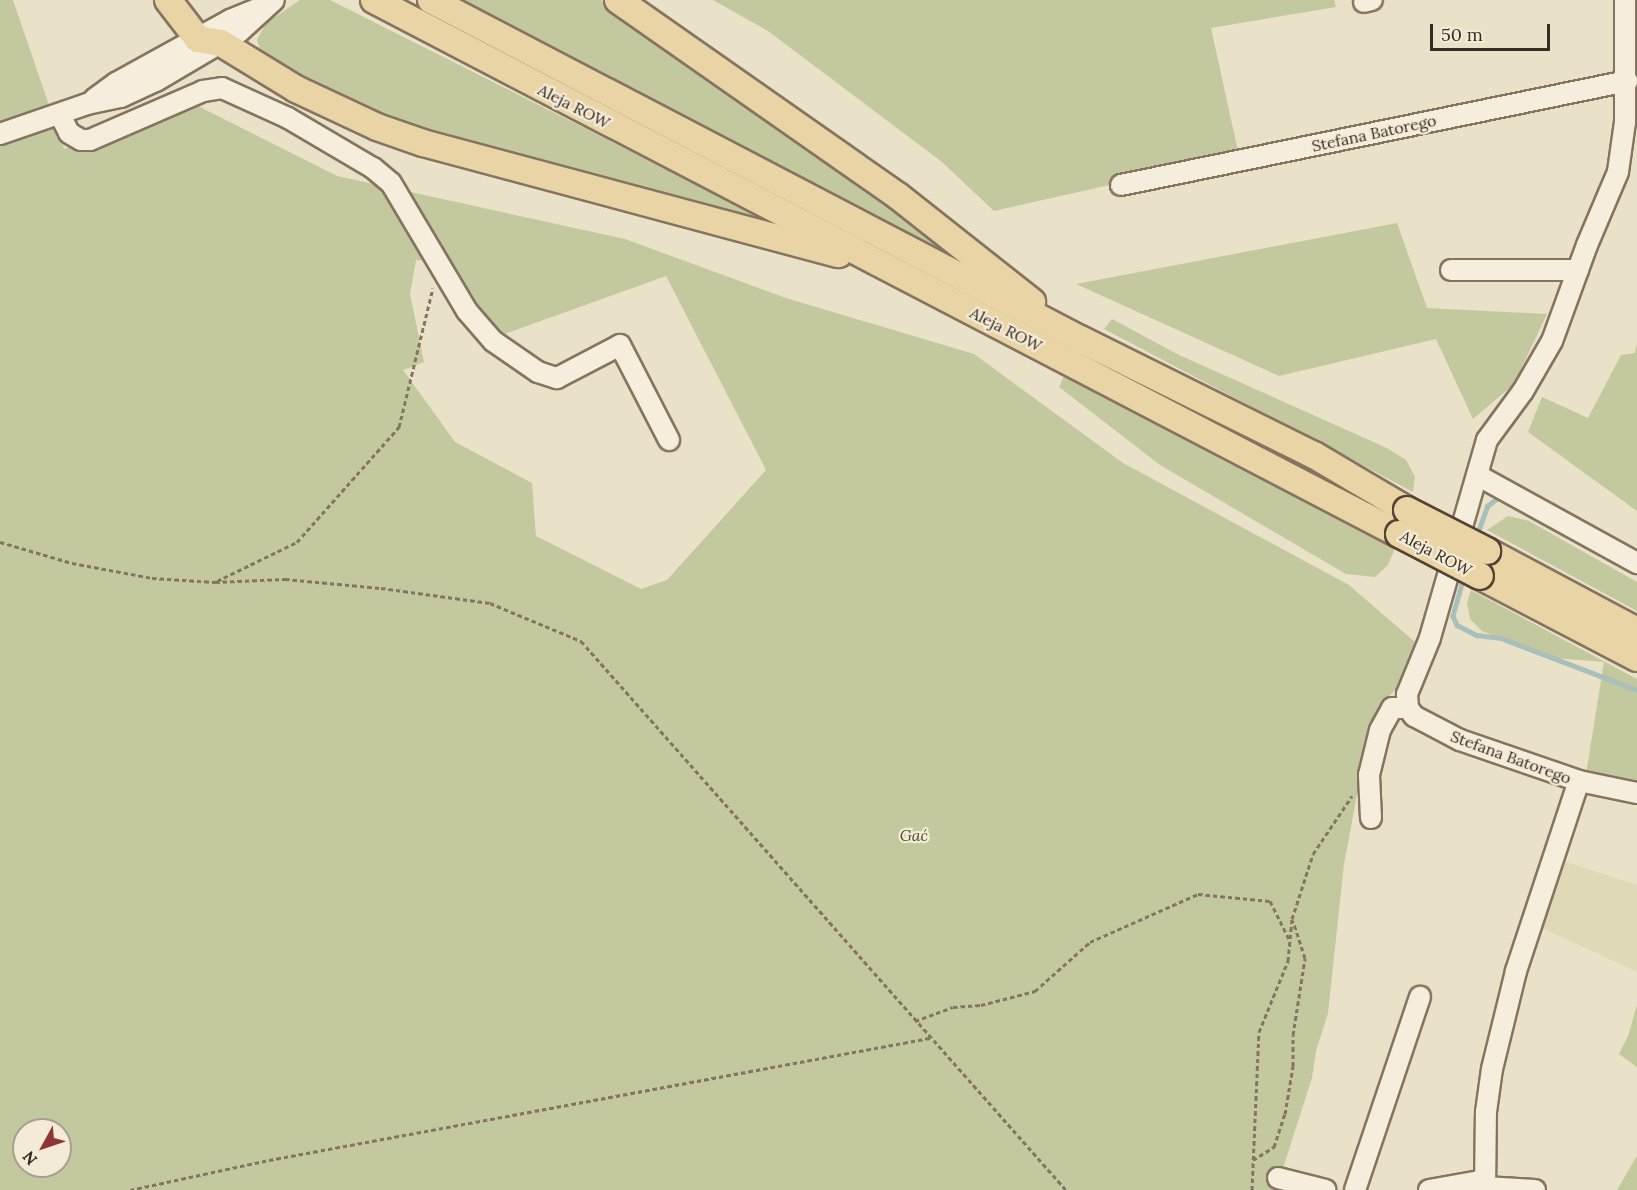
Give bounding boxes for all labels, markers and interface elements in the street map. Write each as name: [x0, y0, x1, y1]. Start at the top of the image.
scale bar: [1433, 12, 1553, 50]
text: 50 m: [1441, 23, 1483, 46]
street label: Aleja ROW: [535, 80, 613, 132]
street label: Stefana Batorego: [1310, 110, 1438, 156]
street label: Aleja ROW: [967, 303, 1045, 355]
street label: Aleja ROW: [1397, 526, 1475, 580]
street label: Stefana Batorego: [1448, 726, 1574, 788]
park label: Gać: [900, 825, 928, 845]
north arrow: [12, 1118, 72, 1178]
text: N: [18, 1147, 41, 1169]

